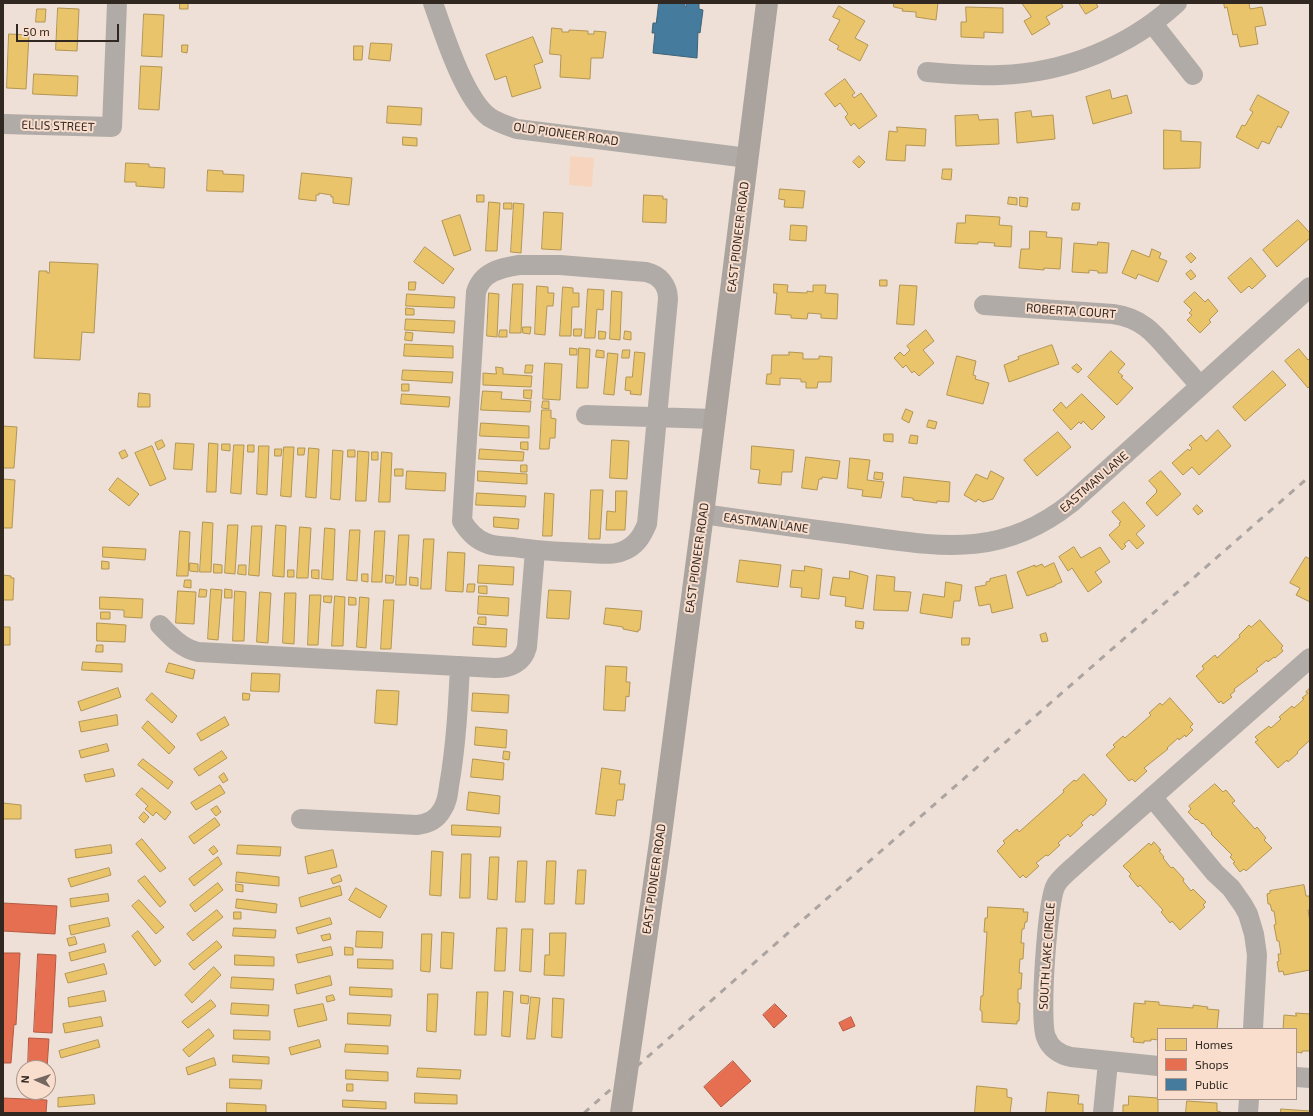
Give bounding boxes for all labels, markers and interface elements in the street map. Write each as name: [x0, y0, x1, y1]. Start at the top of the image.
scale bar: [18, 16, 121, 42]
text: 50 m: [23, 24, 50, 38]
street label: ELLIS STREET: [21, 118, 95, 134]
street label: OLD PIONEER ROAD: [513, 120, 619, 148]
street label: EAST PIONEER ROAD: [724, 181, 752, 293]
street label: ROBERTA COURT: [1025, 301, 1117, 321]
street label: EASTMAN LANE: [1057, 448, 1131, 516]
street label: EAST PIONEER ROAD: [682, 502, 712, 614]
street label: EASTMAN LANE: [723, 510, 809, 536]
street label: EAST PIONEER ROAD: [639, 823, 669, 935]
street label: SOUTH LAKE CIRCLE: [1036, 902, 1058, 1010]
legend: [1157, 1028, 1297, 1100]
text: Homes: [1195, 1037, 1233, 1051]
text: Shops: [1195, 1057, 1229, 1071]
north arrow: [16, 1060, 56, 1100]
text: N: [18, 1075, 31, 1084]
text: Public: [1195, 1077, 1228, 1091]

